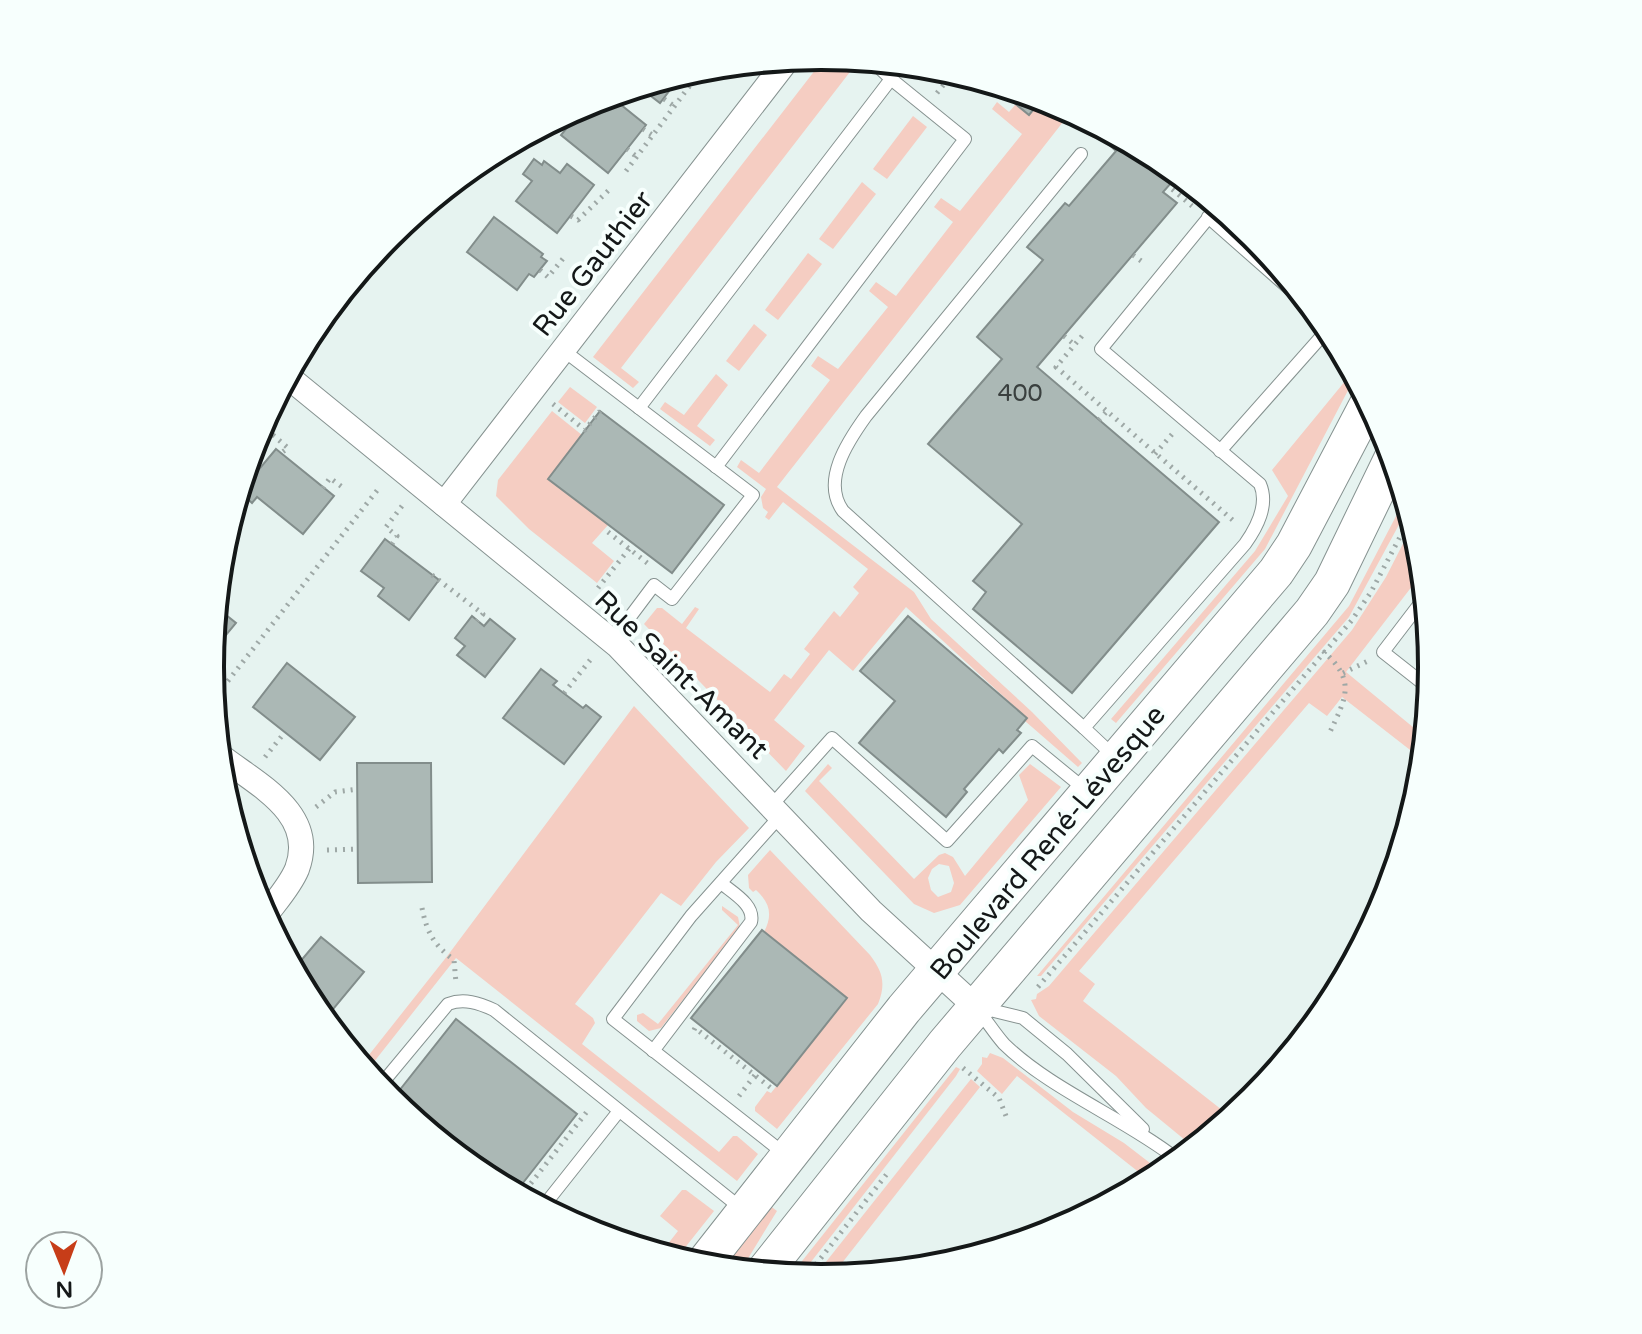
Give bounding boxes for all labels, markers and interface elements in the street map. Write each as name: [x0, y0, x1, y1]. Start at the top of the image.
street label: Rue Gauthier: [525, 184, 660, 343]
house number: 400: [997, 379, 1043, 408]
street label: Rue Saint-Amant: [587, 583, 775, 766]
street label: Boulevard René-Lévesque: [923, 698, 1173, 987]
north arrow: [24, 1230, 104, 1310]
text: N: [55, 1276, 73, 1302]

